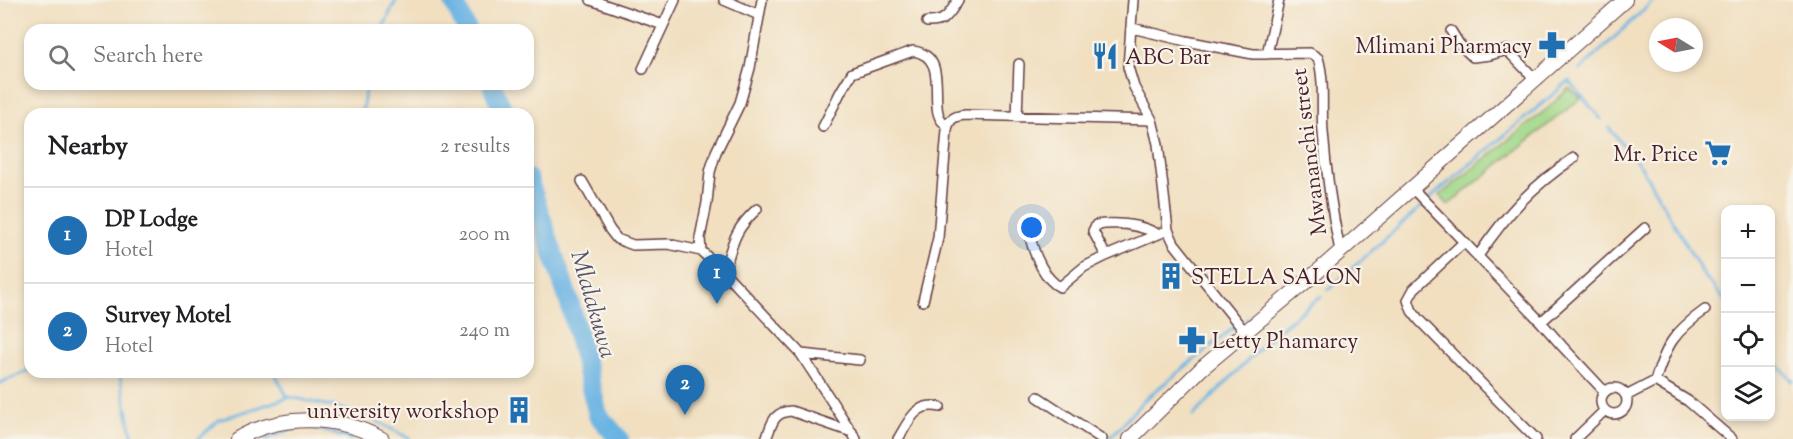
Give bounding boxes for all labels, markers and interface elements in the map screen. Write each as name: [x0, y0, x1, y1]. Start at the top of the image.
north arrow: [1649, 18, 1703, 72]
search box: [24, 24, 534, 90]
pharmacy icon: Mlimani Pharmacy: [1537, 30, 1567, 60]
place label: Mlimani Pharmacy: [1355, 32, 1532, 64]
icon: search: [45, 41, 78, 74]
text: Search here: [93, 41, 203, 73]
restaurant icon: ABC Bar: [1090, 41, 1120, 71]
place label: ABC Bar: [1125, 43, 1211, 75]
street label: Mwananchi street: [1285, 66, 1337, 237]
text: Nearby: [48, 129, 128, 166]
text: 2 results: [440, 133, 510, 162]
supermarket icon: Mr. Price: [1703, 138, 1733, 168]
place label: Mr. Price: [1613, 140, 1698, 172]
text: DP Lodge: [105, 205, 198, 237]
map controls: [1721, 205, 1775, 421]
button: +: [1721, 205, 1775, 259]
your location: [1017, 213, 1046, 242]
text: 1: [64, 221, 71, 250]
text: 200 m: [459, 221, 510, 250]
text: Hotel: [105, 237, 153, 266]
water label: Mlalakuwa: [560, 247, 624, 363]
pin: 1: [698, 254, 736, 304]
button: −: [1721, 259, 1775, 313]
building icon: STELLA SALON: [1156, 261, 1186, 291]
place label: STELLA SALON: [1191, 263, 1362, 295]
text: Survey Motel: [105, 301, 231, 333]
button: locate: [1721, 313, 1775, 367]
text: 2: [63, 317, 72, 346]
text: 240 m: [459, 317, 510, 346]
pharmacy icon: Letty Phamarcy: [1177, 325, 1207, 355]
place label: Letty Phamarcy: [1212, 327, 1358, 359]
text: Hotel: [105, 333, 153, 362]
pin: 2: [666, 366, 704, 415]
button: layers: [1721, 367, 1775, 421]
building icon: university workshop: [504, 395, 534, 425]
place label: university workshop: [307, 397, 499, 429]

